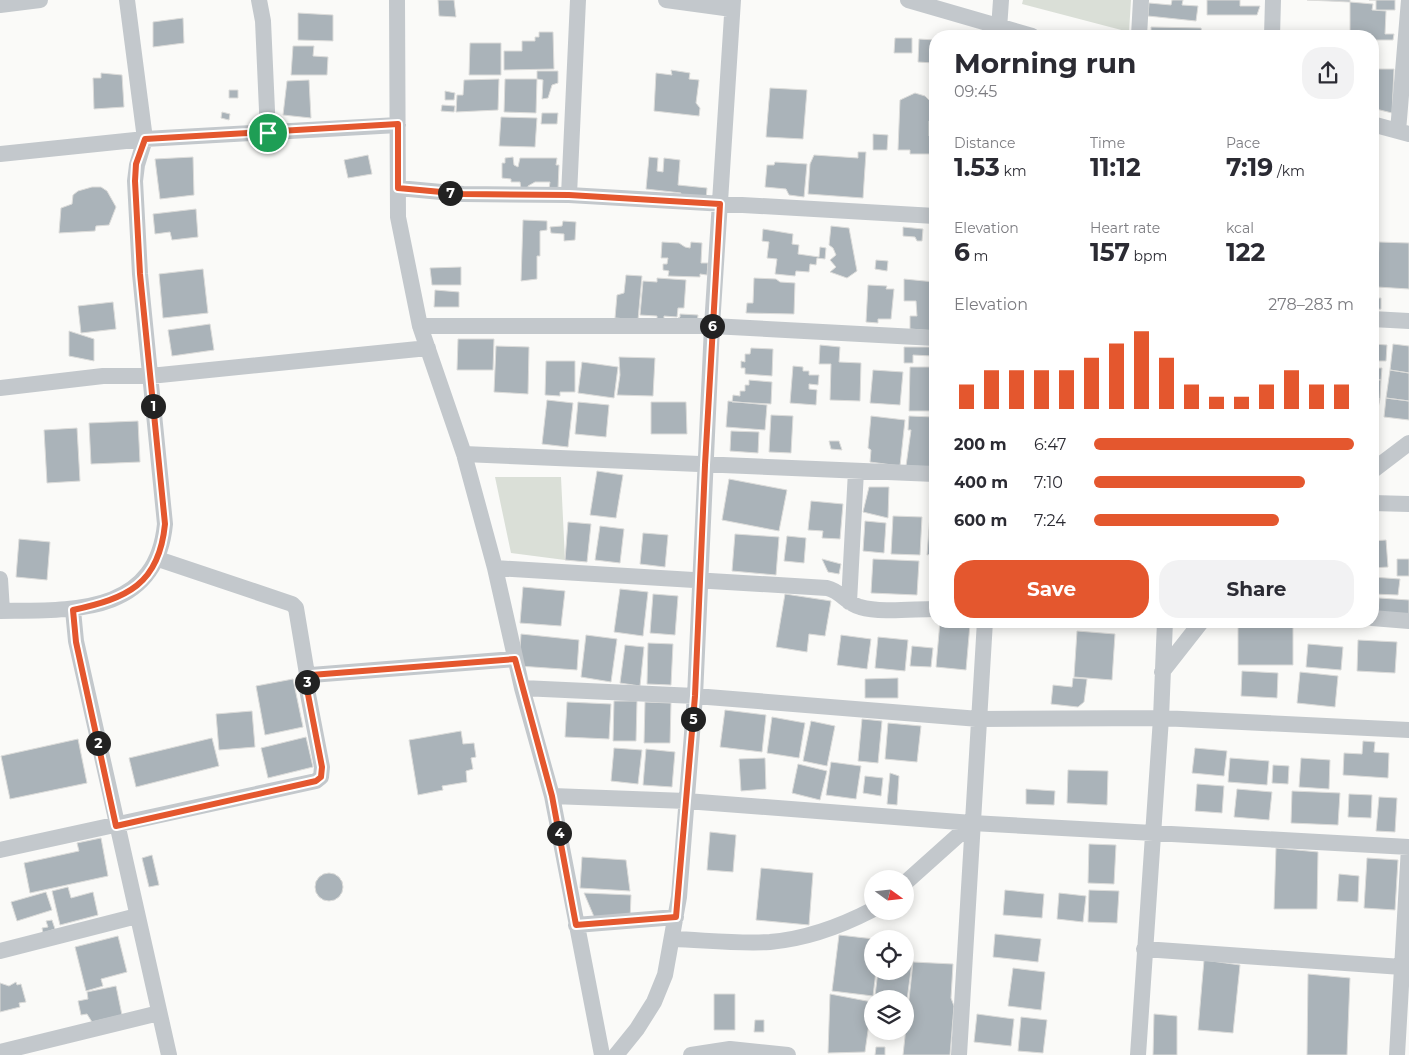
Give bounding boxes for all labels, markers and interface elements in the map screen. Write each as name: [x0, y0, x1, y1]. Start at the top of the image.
text: Morning run: [954, 46, 1136, 80]
button: share: [1302, 47, 1354, 99]
text: 09:45: [954, 82, 997, 101]
pin: [247, 112, 289, 154]
icon: arrive: [254, 119, 282, 147]
text: Distance: [954, 134, 1016, 152]
text: Time: [1090, 134, 1125, 152]
text: Pace: [1226, 134, 1260, 152]
text: 1.53: [954, 152, 1000, 182]
text: 11:12: [1090, 152, 1141, 182]
text: 7:19: [1226, 152, 1273, 182]
text: km: [1000, 162, 1027, 180]
text: /km: [1273, 162, 1305, 180]
pin: 7: [438, 180, 462, 206]
text: 7: [446, 184, 455, 202]
text: Elevation: [954, 219, 1019, 237]
text: Heart rate: [1090, 219, 1160, 237]
text: kcal: [1226, 219, 1254, 237]
text: 6: [954, 237, 970, 267]
text: 157: [1090, 237, 1130, 267]
text: 122: [1226, 237, 1265, 267]
text: m: [970, 247, 988, 265]
text: bpm: [1130, 247, 1167, 265]
text: Elevation: [954, 295, 1028, 314]
text: 278–283 m: [1268, 295, 1354, 314]
pin: 6: [700, 314, 724, 338]
text: 6: [708, 317, 717, 335]
pin: 1: [140, 394, 166, 418]
text: 1: [151, 397, 156, 415]
text: 200 m: [954, 435, 1006, 454]
text: 6:47: [1034, 435, 1066, 454]
text: 400 m: [954, 473, 1008, 492]
text: 7:10: [1034, 473, 1063, 492]
text: 600 m: [954, 511, 1007, 530]
text: 7:24: [1034, 511, 1066, 530]
button: Save: [954, 560, 1149, 618]
button: Share: [1159, 560, 1354, 618]
pin: 3: [294, 670, 320, 694]
text: 3: [303, 673, 312, 691]
pin: 5: [680, 706, 706, 732]
text: 5: [689, 710, 698, 728]
pin: 2: [86, 730, 110, 756]
text: 2: [94, 734, 103, 752]
pin: 4: [546, 820, 572, 846]
text: 4: [555, 824, 564, 842]
north arrow: [864, 870, 914, 920]
map controls: [864, 870, 914, 1040]
button: locate: [864, 930, 914, 980]
button: layers: [864, 990, 914, 1040]

